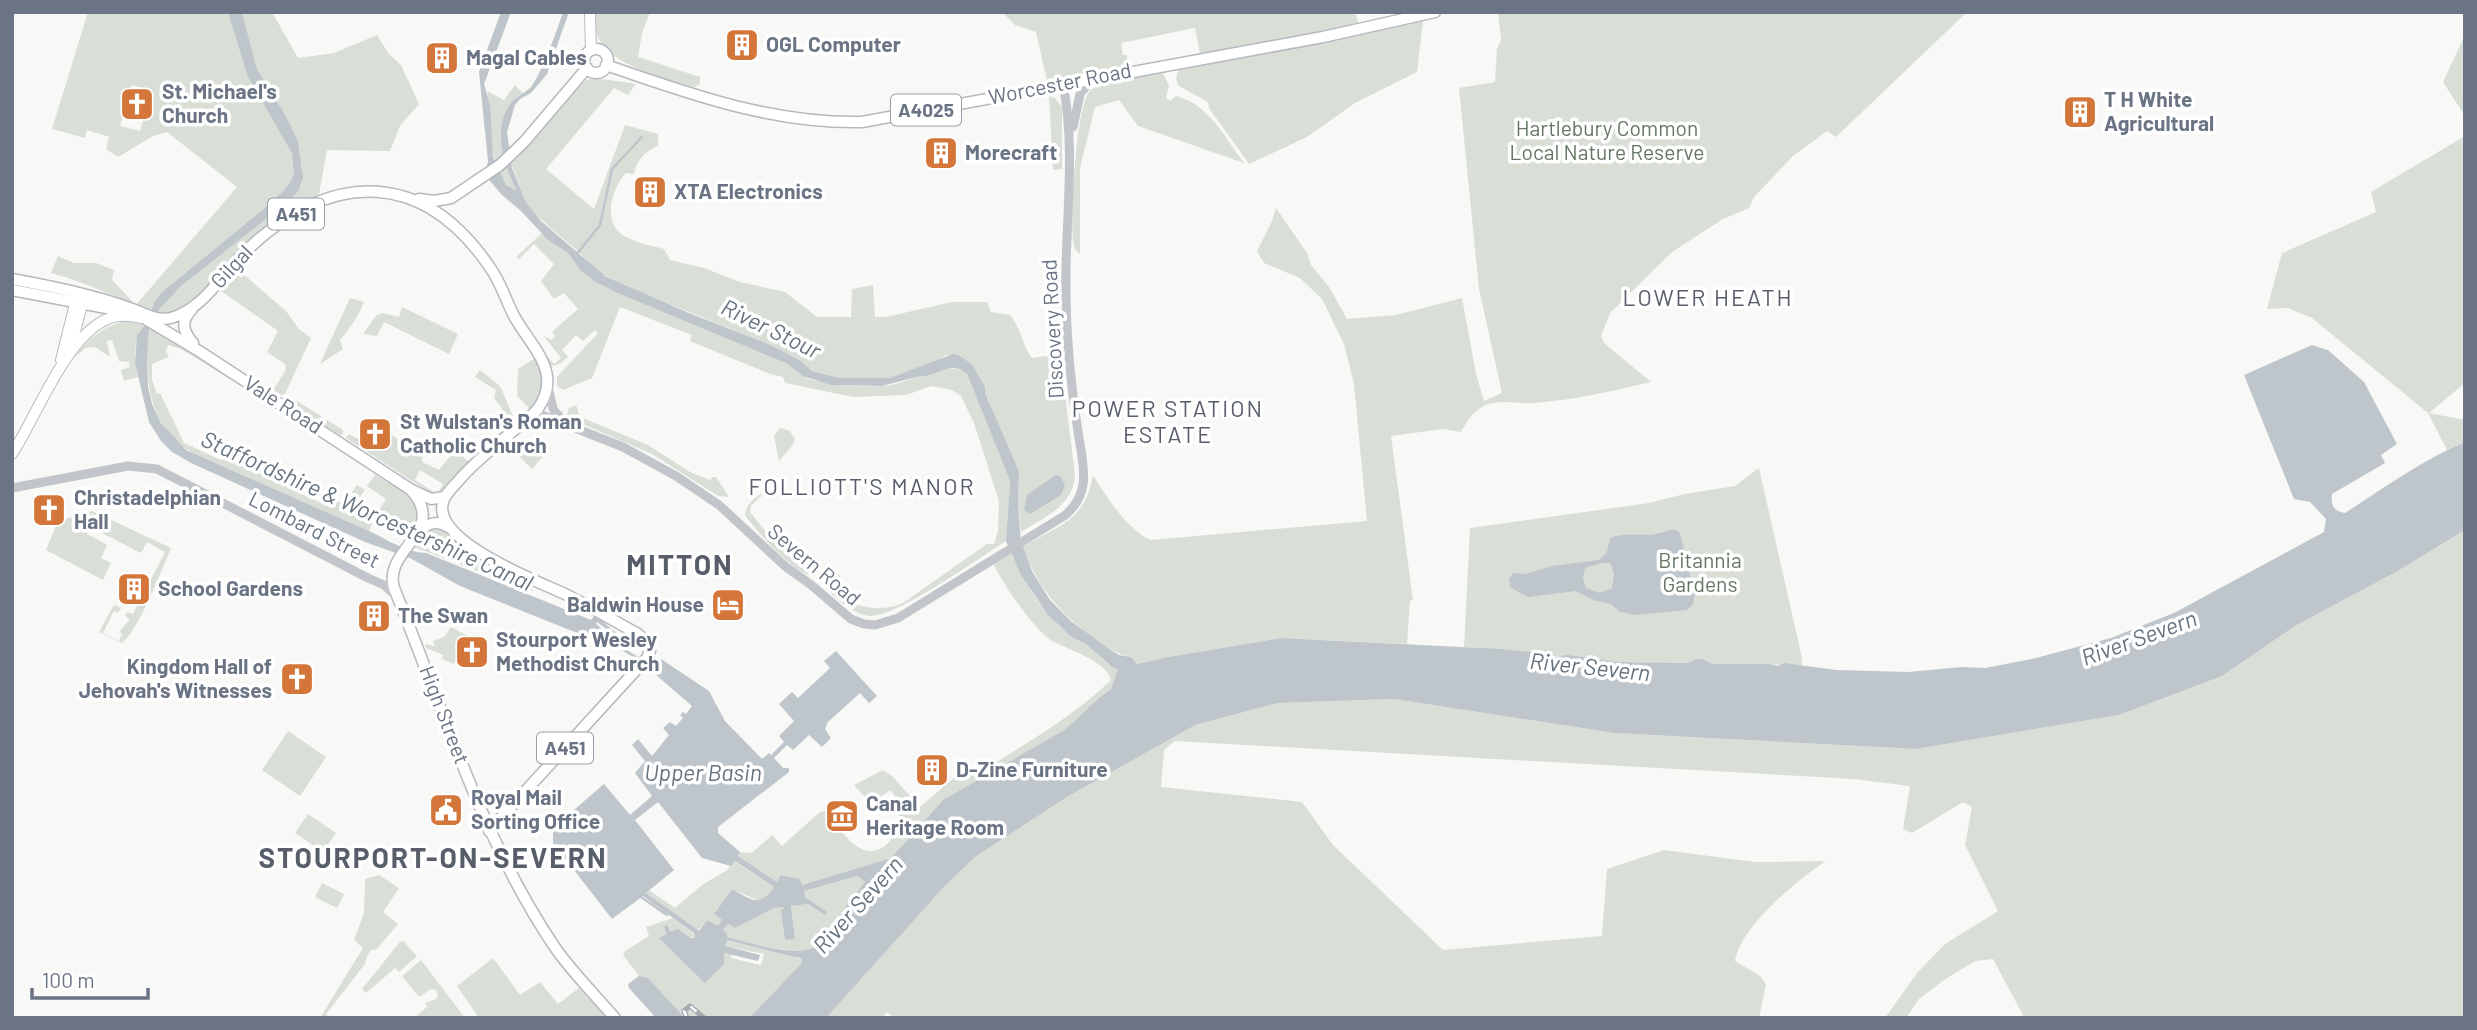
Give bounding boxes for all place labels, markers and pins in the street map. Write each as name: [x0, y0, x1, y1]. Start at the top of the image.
building icon: OGL Computer: [723, 26, 761, 64]
place label: OGL Computer: [766, 31, 901, 56]
building icon: Magal Cables: [423, 39, 461, 77]
place label: Magal Cables: [466, 44, 587, 69]
place label: St. Michael's Church: [162, 78, 277, 127]
church icon: St. Michael's Church: [118, 85, 156, 123]
place label: T H White Agricultural: [2104, 86, 2214, 135]
building icon: T H White Agricultural: [2061, 93, 2099, 131]
building icon: Morecraft: [922, 134, 960, 172]
place label: Morecraft: [965, 139, 1057, 164]
building icon: XTA Electronics: [631, 173, 669, 211]
place label: XTA Electronics: [674, 178, 823, 203]
place label: St Wulstan's Roman Catholic Church: [400, 408, 582, 457]
church icon: St Wulstan's Roman Catholic Church: [356, 415, 394, 453]
place label: Christadelphian Hall: [74, 484, 221, 533]
church icon: Christadelphian Hall: [30, 491, 68, 529]
building icon: School Gardens: [115, 570, 153, 608]
place label: School Gardens: [158, 575, 303, 600]
hotel icon: Baldwin House: [709, 586, 747, 624]
place label: Baldwin House: [567, 591, 704, 616]
building icon: The Swan: [355, 597, 393, 635]
place label: The Swan: [398, 602, 488, 627]
place label: Stourport Wesley Methodist Church: [496, 626, 660, 675]
church icon: Stourport Wesley Methodist Church: [453, 633, 491, 671]
place label: Kingdom Hall of Jehovah's Witnesses: [79, 653, 272, 702]
church icon: Kingdom Hall of Jehovah's Witnesses: [278, 660, 316, 698]
building icon: D-Zine Furniture: [913, 751, 951, 789]
place label: D-Zine Furniture: [956, 756, 1108, 781]
place label: Royal Mail Sorting Office: [471, 784, 600, 833]
place label: Canal Heritage Room: [866, 790, 1004, 839]
public building icon: Royal Mail Sorting Office: [427, 791, 465, 829]
museum icon: Canal Heritage Room: [823, 797, 861, 835]

